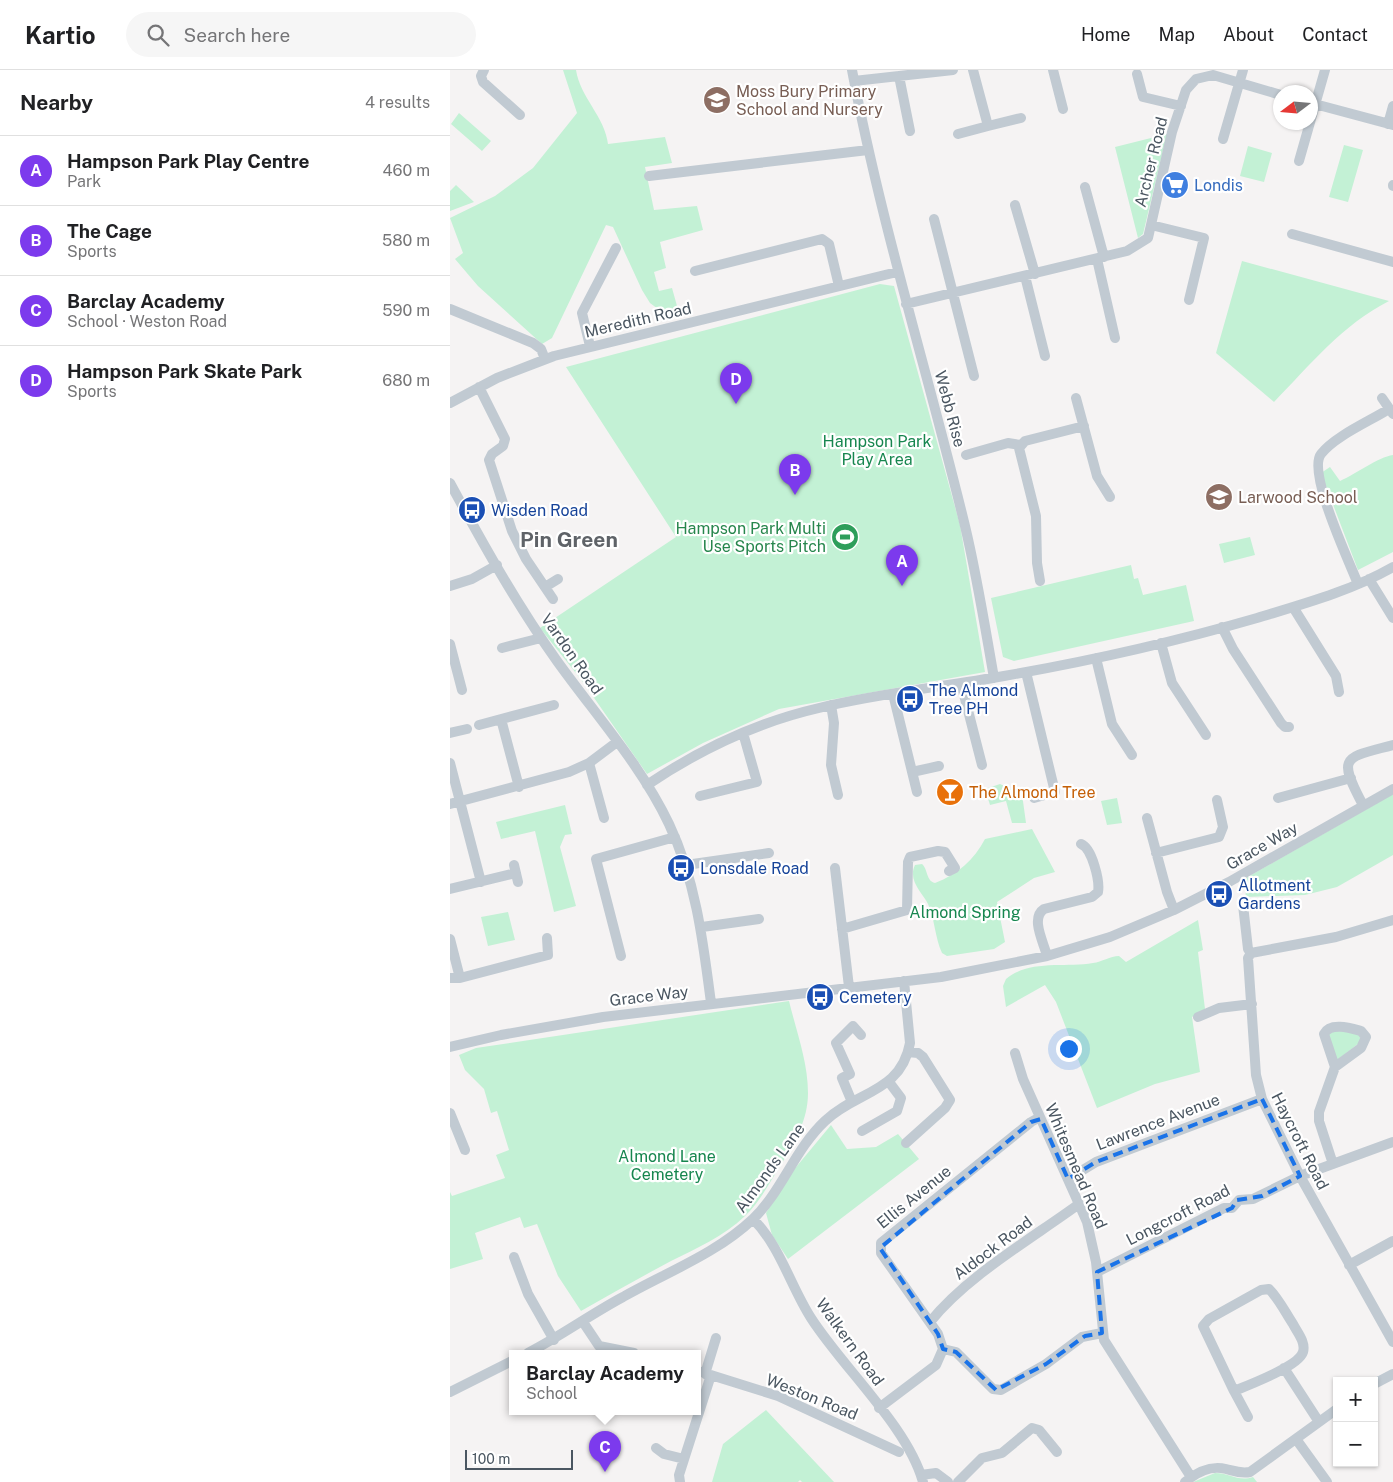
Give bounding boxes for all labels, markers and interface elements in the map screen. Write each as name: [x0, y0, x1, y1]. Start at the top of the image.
search box: [126, 12, 476, 57]
text: Kartio: [25, 21, 96, 49]
icon: search: [144, 21, 172, 49]
text: Search here: [184, 24, 290, 46]
text: Home: [1081, 24, 1131, 45]
text: Map: [1159, 24, 1195, 45]
text: About: [1223, 24, 1274, 45]
text: Contact: [1302, 24, 1368, 45]
place label: Moss Bury Primary School and Nursery: [736, 82, 883, 119]
school or university icon: Moss Bury Primary School and Nursery: [702, 85, 732, 115]
north arrow: [1273, 85, 1318, 130]
text: Nearby: [20, 90, 93, 115]
text: 4 results: [365, 93, 430, 112]
street label: Archer Road: [1131, 115, 1171, 209]
text: Hampson Park Play Centre: [67, 150, 309, 172]
text: A: [30, 161, 42, 180]
text: 460 m: [383, 161, 430, 180]
supermarket icon: Londis: [1160, 170, 1190, 200]
text: Park: [67, 172, 101, 191]
place label: Londis: [1194, 176, 1243, 195]
text: The Cage: [67, 220, 152, 242]
text: B: [31, 231, 41, 250]
text: 580 m: [382, 231, 430, 250]
text: Sports: [67, 242, 117, 261]
text: Barclay Academy: [67, 290, 225, 312]
street label: Meredith Road: [583, 298, 693, 342]
text: C: [30, 301, 42, 320]
text: 590 m: [382, 301, 430, 320]
text: School · Weston Road: [67, 312, 227, 331]
text: Hampson Park Skate Park: [67, 360, 302, 382]
pin: D: [720, 363, 752, 404]
street label: Webb Rise: [931, 369, 969, 449]
text: D: [30, 371, 42, 390]
text: 680 m: [382, 371, 430, 390]
text: Sports: [67, 382, 117, 401]
park label: Hampson Park Play Area: [823, 432, 931, 469]
pin: B: [779, 454, 811, 495]
school or university icon: Larwood School: [1204, 482, 1234, 512]
place label: Larwood School: [1238, 488, 1358, 507]
bus stop icon: Wisden Road: [457, 495, 487, 525]
place label: Wisden Road: [491, 501, 588, 520]
place label: Hampson Park Multi Use Sports Pitch: [675, 519, 826, 556]
sports icon: Hampson Park Multi Use Sports Pitch: [830, 522, 860, 552]
district label: Pin Green: [520, 527, 618, 552]
pin: A: [886, 545, 918, 586]
street label: Vardon Road: [537, 610, 607, 698]
place label: The Almond Tree PH: [929, 681, 1018, 718]
bus stop icon: The Almond Tree PH: [895, 684, 925, 714]
bar icon: The Almond Tree: [935, 777, 965, 807]
place label: The Almond Tree: [969, 783, 1095, 802]
street label: Grace Way: [1223, 818, 1301, 874]
bus stop icon: Lonsdale Road: [666, 853, 696, 883]
place label: Lonsdale Road: [700, 859, 809, 878]
place label: Allotment Gardens: [1238, 876, 1311, 913]
bus stop icon: Allotment Gardens: [1204, 879, 1234, 909]
park label: Almond Spring: [909, 903, 1021, 922]
street label: Grace Way: [608, 982, 690, 1010]
bus stop icon: Cemetery: [805, 982, 835, 1012]
place label: Cemetery: [839, 988, 912, 1007]
your location: [1056, 1036, 1082, 1062]
street label: Haycroft Road: [1267, 1089, 1333, 1193]
street label: Lawrence Avenue: [1093, 1090, 1223, 1154]
street label: Whitesmead Road: [1041, 1100, 1111, 1232]
street label: Almonds Lane: [731, 1120, 809, 1216]
park label: Almond Lane Cemetery: [618, 1147, 716, 1184]
street label: Ellis Avenue: [873, 1161, 955, 1233]
street label: Longcroft Road: [1123, 1181, 1233, 1249]
street label: Aldock Road: [950, 1212, 1036, 1284]
street label: Walkern Road: [812, 1295, 888, 1389]
popup: [509, 1350, 701, 1415]
text: Barclay Academy: [526, 1362, 684, 1384]
street label: Weston Road: [763, 1370, 861, 1424]
map controls: [1333, 1377, 1378, 1467]
button: +: [1333, 1377, 1378, 1422]
text: School: [526, 1384, 578, 1403]
button: −: [1333, 1422, 1378, 1467]
pin: C: [589, 1431, 621, 1472]
scale bar: [465, 1447, 572, 1470]
text: 100 m: [472, 1451, 510, 1467]

